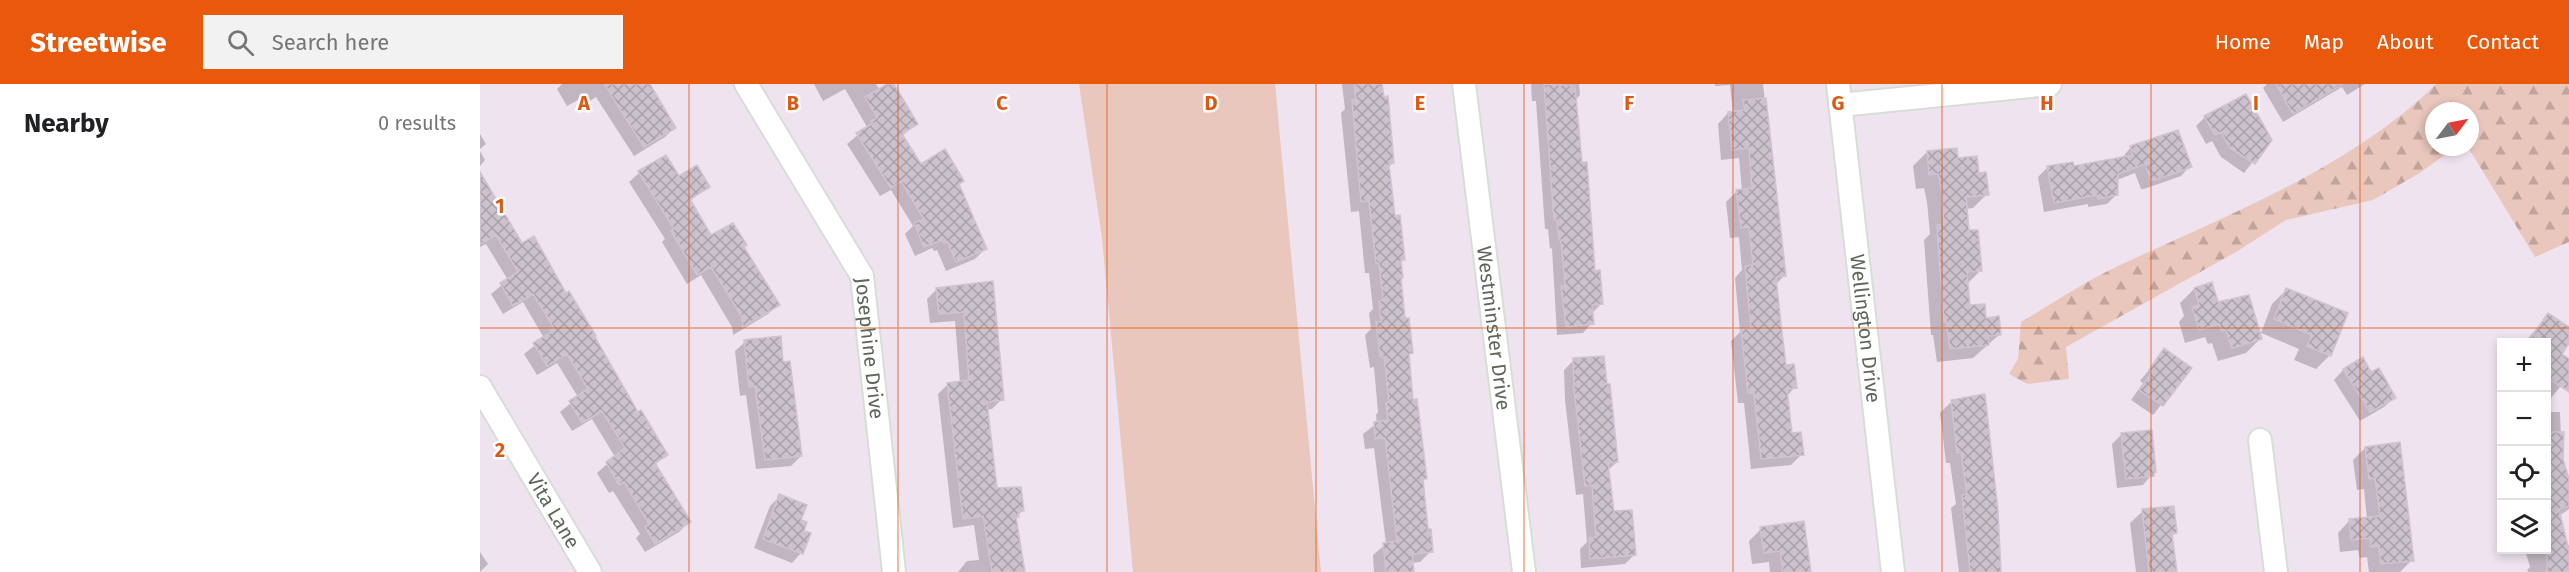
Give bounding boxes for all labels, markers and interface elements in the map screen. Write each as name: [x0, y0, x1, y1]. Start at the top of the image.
search box: [203, 15, 623, 69]
text: Streetwise: [30, 26, 167, 59]
icon: search: [224, 26, 257, 59]
text: Search here: [272, 29, 389, 56]
text: Home: [2215, 29, 2271, 55]
text: Map: [2304, 29, 2344, 55]
text: About: [2377, 29, 2434, 55]
text: Contact: [2467, 29, 2539, 55]
text: A: [577, 91, 591, 115]
text: B: [787, 91, 799, 115]
text: C: [996, 91, 1008, 115]
text: D: [1204, 91, 1218, 115]
text: E: [1415, 91, 1425, 115]
text: F: [1624, 91, 1634, 115]
text: G: [1832, 91, 1844, 115]
text: H: [2040, 91, 2054, 115]
text: I: [2253, 91, 2259, 115]
north arrow: [2425, 102, 2479, 156]
text: Nearby: [24, 108, 109, 139]
text: 0 results: [378, 111, 456, 135]
text: 1: [495, 194, 505, 218]
street label: Westminster Drive: [1472, 245, 1516, 412]
street label: Wellington Drive: [1845, 253, 1886, 404]
street label: Josephine Drive: [850, 276, 889, 420]
map controls: [2497, 338, 2551, 554]
button: +: [2497, 338, 2551, 392]
button: −: [2497, 392, 2551, 446]
text: 2: [495, 438, 505, 462]
button: locate: [2497, 446, 2551, 500]
street label: Vita Lane: [522, 469, 585, 553]
button: layers: [2497, 500, 2551, 554]

